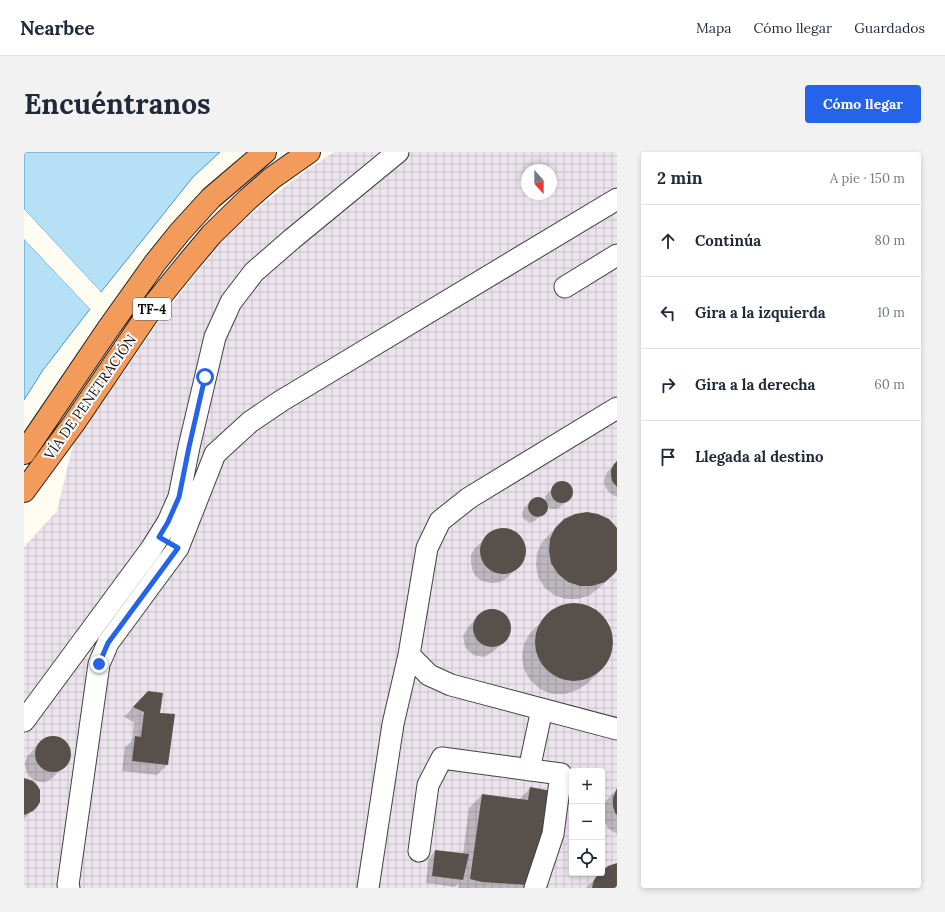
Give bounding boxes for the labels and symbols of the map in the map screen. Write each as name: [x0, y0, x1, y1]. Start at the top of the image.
north arrow: [521, 164, 557, 200]
road number: TF-4: [133, 298, 171, 320]
street label: VÍA DE PENETRACIÓN: [39, 331, 140, 464]
route start: [196, 368, 214, 386]
route end: [90, 655, 108, 673]

